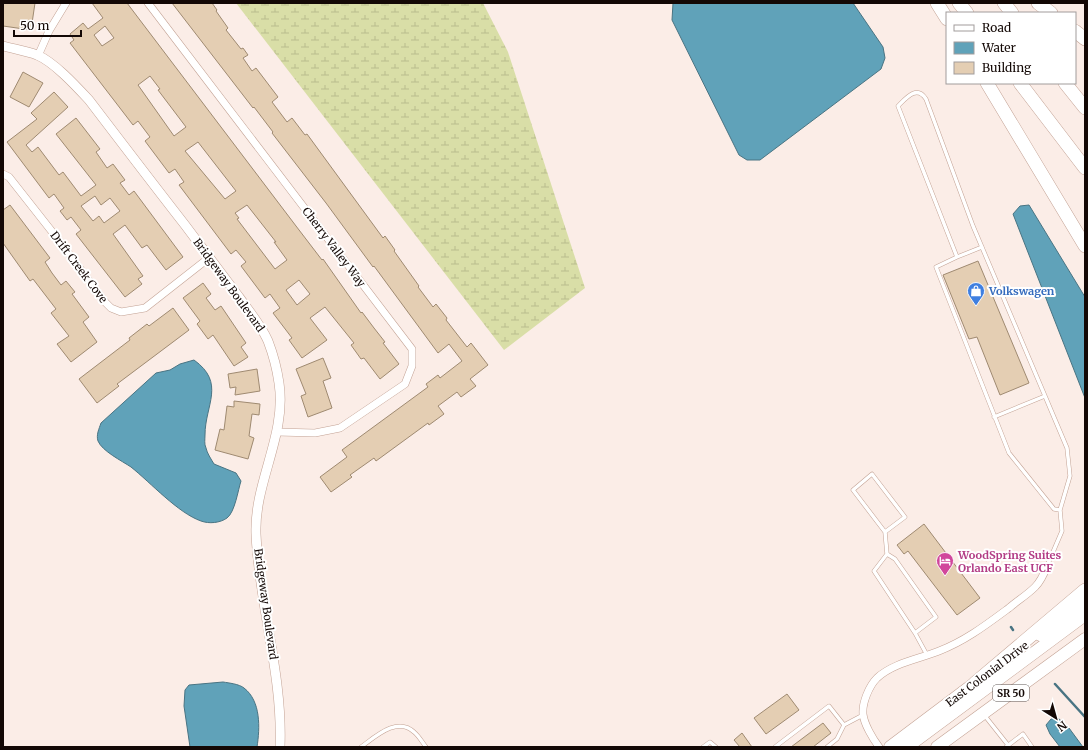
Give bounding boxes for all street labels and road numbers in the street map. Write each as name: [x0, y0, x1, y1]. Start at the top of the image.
street label: Cherry Valley Way: [299, 204, 369, 290]
street label: Drift Creek Cove: [47, 228, 111, 306]
street label: Bridgeway Boulevard: [190, 235, 268, 335]
street label: Bridgeway Boulevard: [251, 547, 281, 661]
street label: East Colonial Drive: [943, 638, 1031, 710]
road number: SR 50: [993, 685, 1029, 701]

